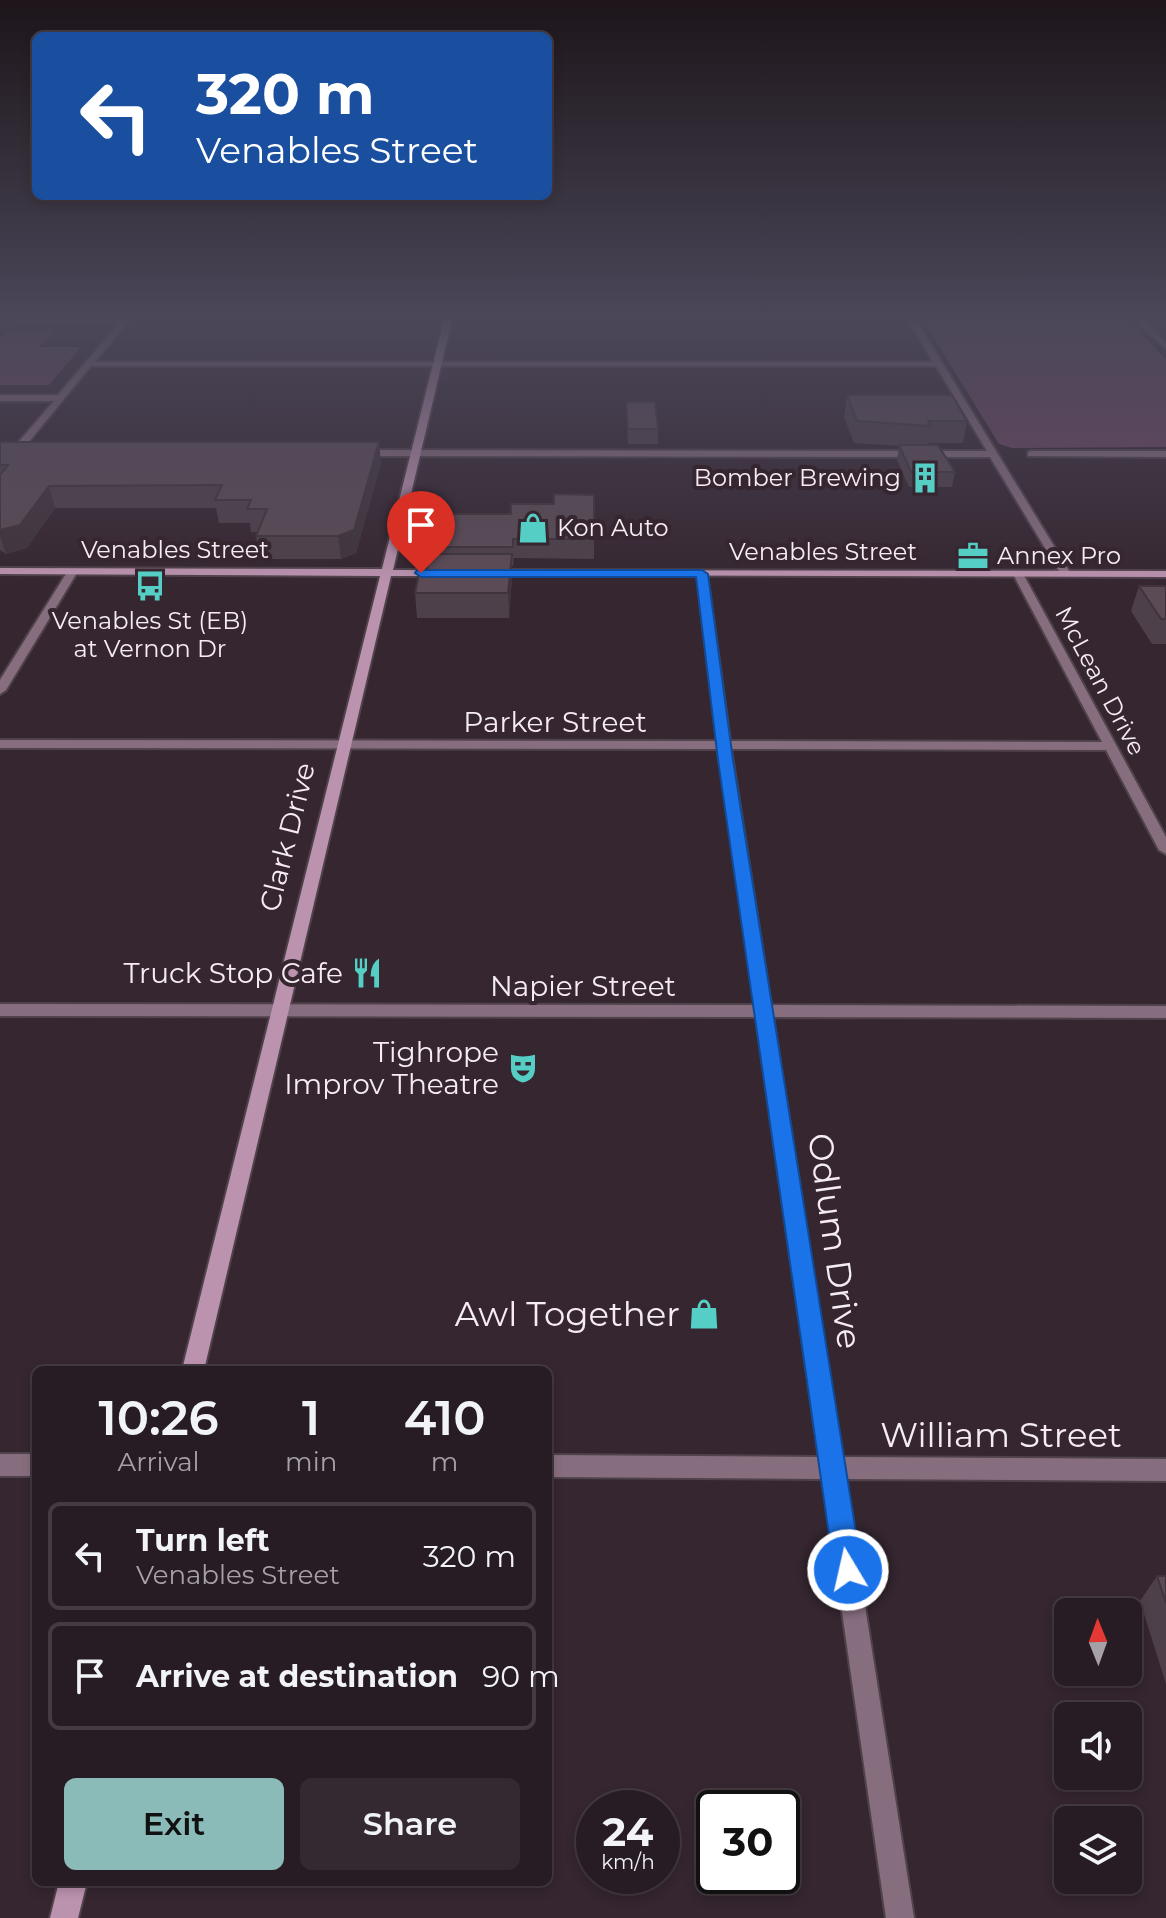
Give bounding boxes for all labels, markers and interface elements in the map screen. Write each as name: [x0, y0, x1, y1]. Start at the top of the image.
text: 320 m: [196, 60, 375, 128]
icon: left: [64, 64, 168, 168]
text: Venables Street: [196, 128, 478, 172]
building icon: Bomber Brewing: [908, 461, 942, 495]
place label: Bomber Brewing: [694, 463, 901, 492]
pin: [387, 491, 455, 573]
icon: arrive: [399, 503, 443, 547]
shop icon: Kon Auto: [516, 511, 550, 545]
place label: Kon Auto: [557, 513, 669, 542]
street label: Venables Street: [81, 535, 269, 564]
street label: Venables Street: [729, 537, 917, 566]
office icon: Annex Pro: [956, 539, 990, 573]
place label: Annex Pro: [997, 541, 1121, 570]
bus stop icon: Venables St (EB) at Vernon Dr: [133, 569, 167, 603]
street label: McLean Drive: [1049, 602, 1152, 760]
place label: Venables St (EB) at Vernon Dr: [52, 606, 248, 663]
street label: Parker Street: [463, 705, 647, 739]
street label: Clark Drive: [252, 759, 322, 915]
place label: Truck Stop Cafe: [123, 956, 343, 990]
restaurant icon: Truck Stop Cafe: [350, 956, 384, 990]
street label: Napier Street: [490, 969, 676, 1003]
place label: Tighrope Improv Theatre: [284, 1035, 499, 1101]
theatre icon: Tighrope Improv Theatre: [506, 1051, 540, 1085]
street label: Odlum Drive: [799, 1130, 871, 1352]
place label: Awl Together: [455, 1293, 680, 1335]
shop icon: Awl Together: [687, 1297, 721, 1331]
text: 10:26: [98, 1389, 219, 1447]
text: 1: [302, 1389, 320, 1447]
text: 410: [404, 1389, 486, 1447]
street label: William Street: [880, 1414, 1122, 1456]
text: Arrival: [118, 1446, 200, 1478]
text: min: [285, 1446, 337, 1478]
text: m: [431, 1446, 458, 1478]
text: Turn left: [136, 1522, 269, 1559]
position arrow: [806, 1528, 890, 1612]
icon: left: [68, 1534, 112, 1578]
text: 320 m: [423, 1538, 516, 1575]
text: Venables Street: [136, 1559, 340, 1591]
north arrow: [1054, 1598, 1142, 1686]
map controls: [1054, 1598, 1142, 1894]
icon: arrive: [68, 1654, 112, 1698]
text: Arrive at destination: [136, 1658, 458, 1695]
text: 90 m: [482, 1658, 560, 1695]
button: sound: [1054, 1702, 1142, 1790]
button: Exit: [64, 1778, 284, 1870]
button: Share: [300, 1778, 520, 1870]
speed limit sign: 30: [696, 1790, 800, 1894]
button: layers: [1054, 1806, 1142, 1894]
text: 24: [603, 1807, 653, 1856]
text: km/h: [601, 1850, 655, 1874]

